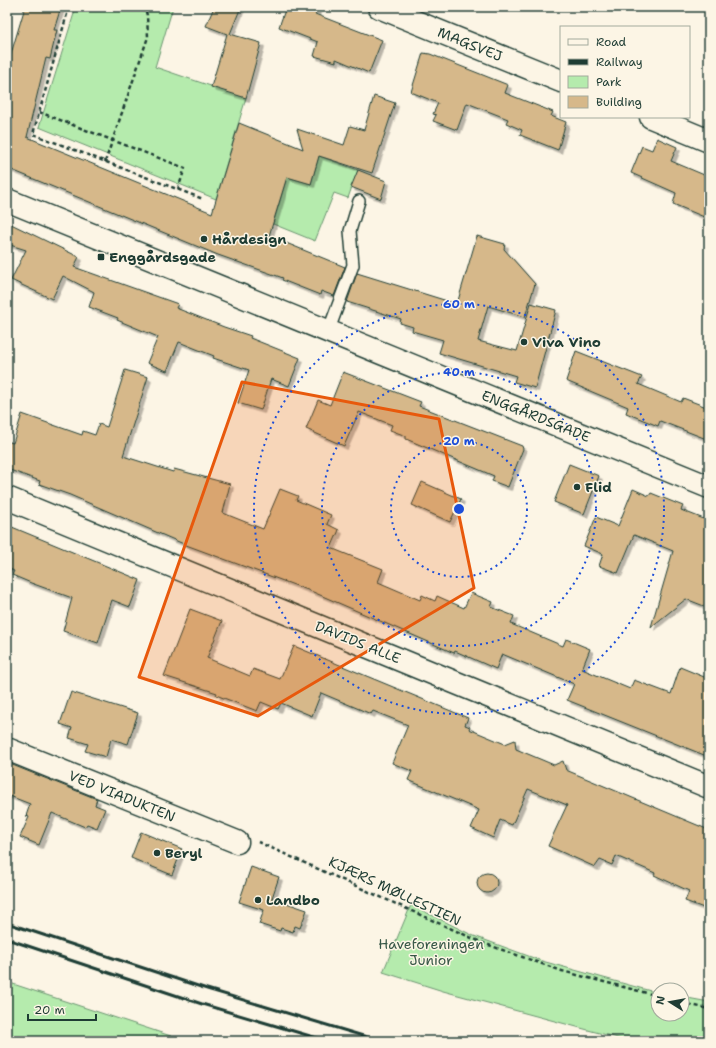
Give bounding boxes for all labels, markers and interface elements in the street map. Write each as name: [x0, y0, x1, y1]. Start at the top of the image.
street label: MAGSVEJ: [435, 23, 505, 65]
legend: [560, 26, 690, 118]
text: Road: [596, 34, 627, 50]
text: Railway: [596, 54, 643, 70]
text: Park: [596, 74, 622, 90]
text: Building: [596, 94, 642, 110]
place label: Hårdesign: [212, 230, 287, 248]
marker: Hårdesign: [199, 234, 209, 244]
place label: Enggårdsgade: [109, 248, 216, 266]
marker: Enggårdsgade: [96, 252, 106, 262]
text: 60 m: [443, 296, 475, 312]
place label: Viva Vino: [532, 333, 601, 351]
marker: Viva Vino: [519, 337, 529, 347]
text: 40 m: [443, 364, 475, 380]
street label: ENGGÅRDSGADE: [479, 386, 593, 446]
text: 20 m: [443, 433, 475, 449]
place label: Flid: [585, 478, 612, 496]
marker: Flid: [572, 482, 582, 492]
centre of rings: [452, 502, 466, 516]
street label: DAVIDS ALLE: [313, 617, 404, 667]
street label: VED VIADUKTEN: [66, 766, 178, 826]
place label: Beryl: [165, 844, 203, 862]
marker: Beryl: [152, 848, 162, 858]
street label: KJÆRS MØLLESTIEN: [326, 852, 464, 930]
place label: Landbo: [266, 891, 320, 909]
marker: Landbo: [253, 895, 263, 905]
park label: Haveforeningen Junior: [378, 935, 484, 969]
north arrow: [650, 982, 690, 1022]
text: N: [652, 994, 669, 1006]
scale bar: [28, 996, 96, 1022]
text: 20 m: [34, 1002, 65, 1018]

